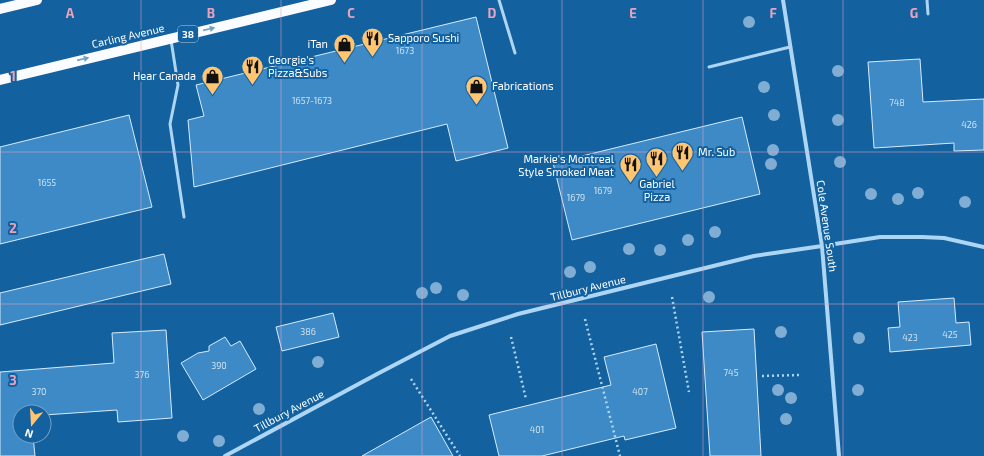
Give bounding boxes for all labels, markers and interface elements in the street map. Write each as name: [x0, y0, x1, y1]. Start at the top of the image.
text: A: [66, 5, 75, 21]
text: B: [207, 5, 215, 21]
text: C: [347, 5, 355, 21]
text: D: [488, 5, 497, 21]
text: E: [629, 5, 637, 21]
text: F: [769, 5, 777, 21]
text: G: [910, 5, 918, 21]
street label: Carling Avenue: [90, 21, 166, 50]
restaurant icon: Sapporo Sushi: [360, 25, 386, 58]
road number: 38: [178, 26, 198, 42]
one-way arrow: [204, 26, 216, 32]
shop icon: iTan: [331, 31, 357, 64]
place label: Sapporo Sushi: [388, 31, 459, 44]
place label: iTan: [307, 37, 328, 50]
house number: 1673: [396, 45, 414, 56]
restaurant icon: Georgie's Pizza&Subs: [239, 53, 265, 86]
place label: Georgie's Pizza&Subs: [268, 53, 328, 79]
one-way arrow: [77, 56, 89, 62]
shop icon: Hear Canada: [199, 63, 225, 96]
text: 1: [10, 68, 16, 84]
place label: Hear Canada: [133, 69, 196, 82]
shop icon: Fabrications: [463, 73, 489, 106]
place label: Fabrications: [492, 79, 554, 92]
house number: 1657-1673: [292, 95, 332, 106]
house number: 748: [889, 97, 905, 108]
house number: 426: [961, 119, 977, 130]
restaurant icon: Mr. Sub: [670, 139, 696, 172]
restaurant icon: Gabriel Pizza: [644, 145, 670, 178]
place label: Mr. Sub: [698, 145, 735, 158]
place label: Markie's Montreal Style Smoked Meat: [518, 152, 615, 178]
restaurant icon: Markie's Montreal Style Smoked Meat: [617, 152, 643, 185]
house number: 1655: [38, 177, 56, 188]
place label: Gabriel Pizza: [639, 177, 675, 203]
street label: Cole Avenue South: [815, 179, 840, 273]
house number: 1679: [594, 185, 612, 196]
house number: 1679: [567, 192, 585, 203]
text: 2: [9, 220, 17, 236]
street label: Tillbury Avenue: [549, 272, 627, 303]
house number: 386: [300, 326, 316, 337]
house number: 425: [942, 329, 958, 340]
house number: 423: [902, 332, 918, 343]
house number: 390: [211, 360, 227, 371]
house number: 745: [724, 367, 739, 378]
house number: 376: [135, 369, 149, 380]
text: 3: [9, 372, 17, 388]
house number: 370: [31, 386, 47, 397]
house number: 407: [632, 386, 648, 397]
street label: Tillbury Avenue: [252, 387, 326, 434]
north arrow: [12, 404, 52, 444]
house number: 401: [530, 424, 544, 435]
text: N: [23, 427, 35, 441]

